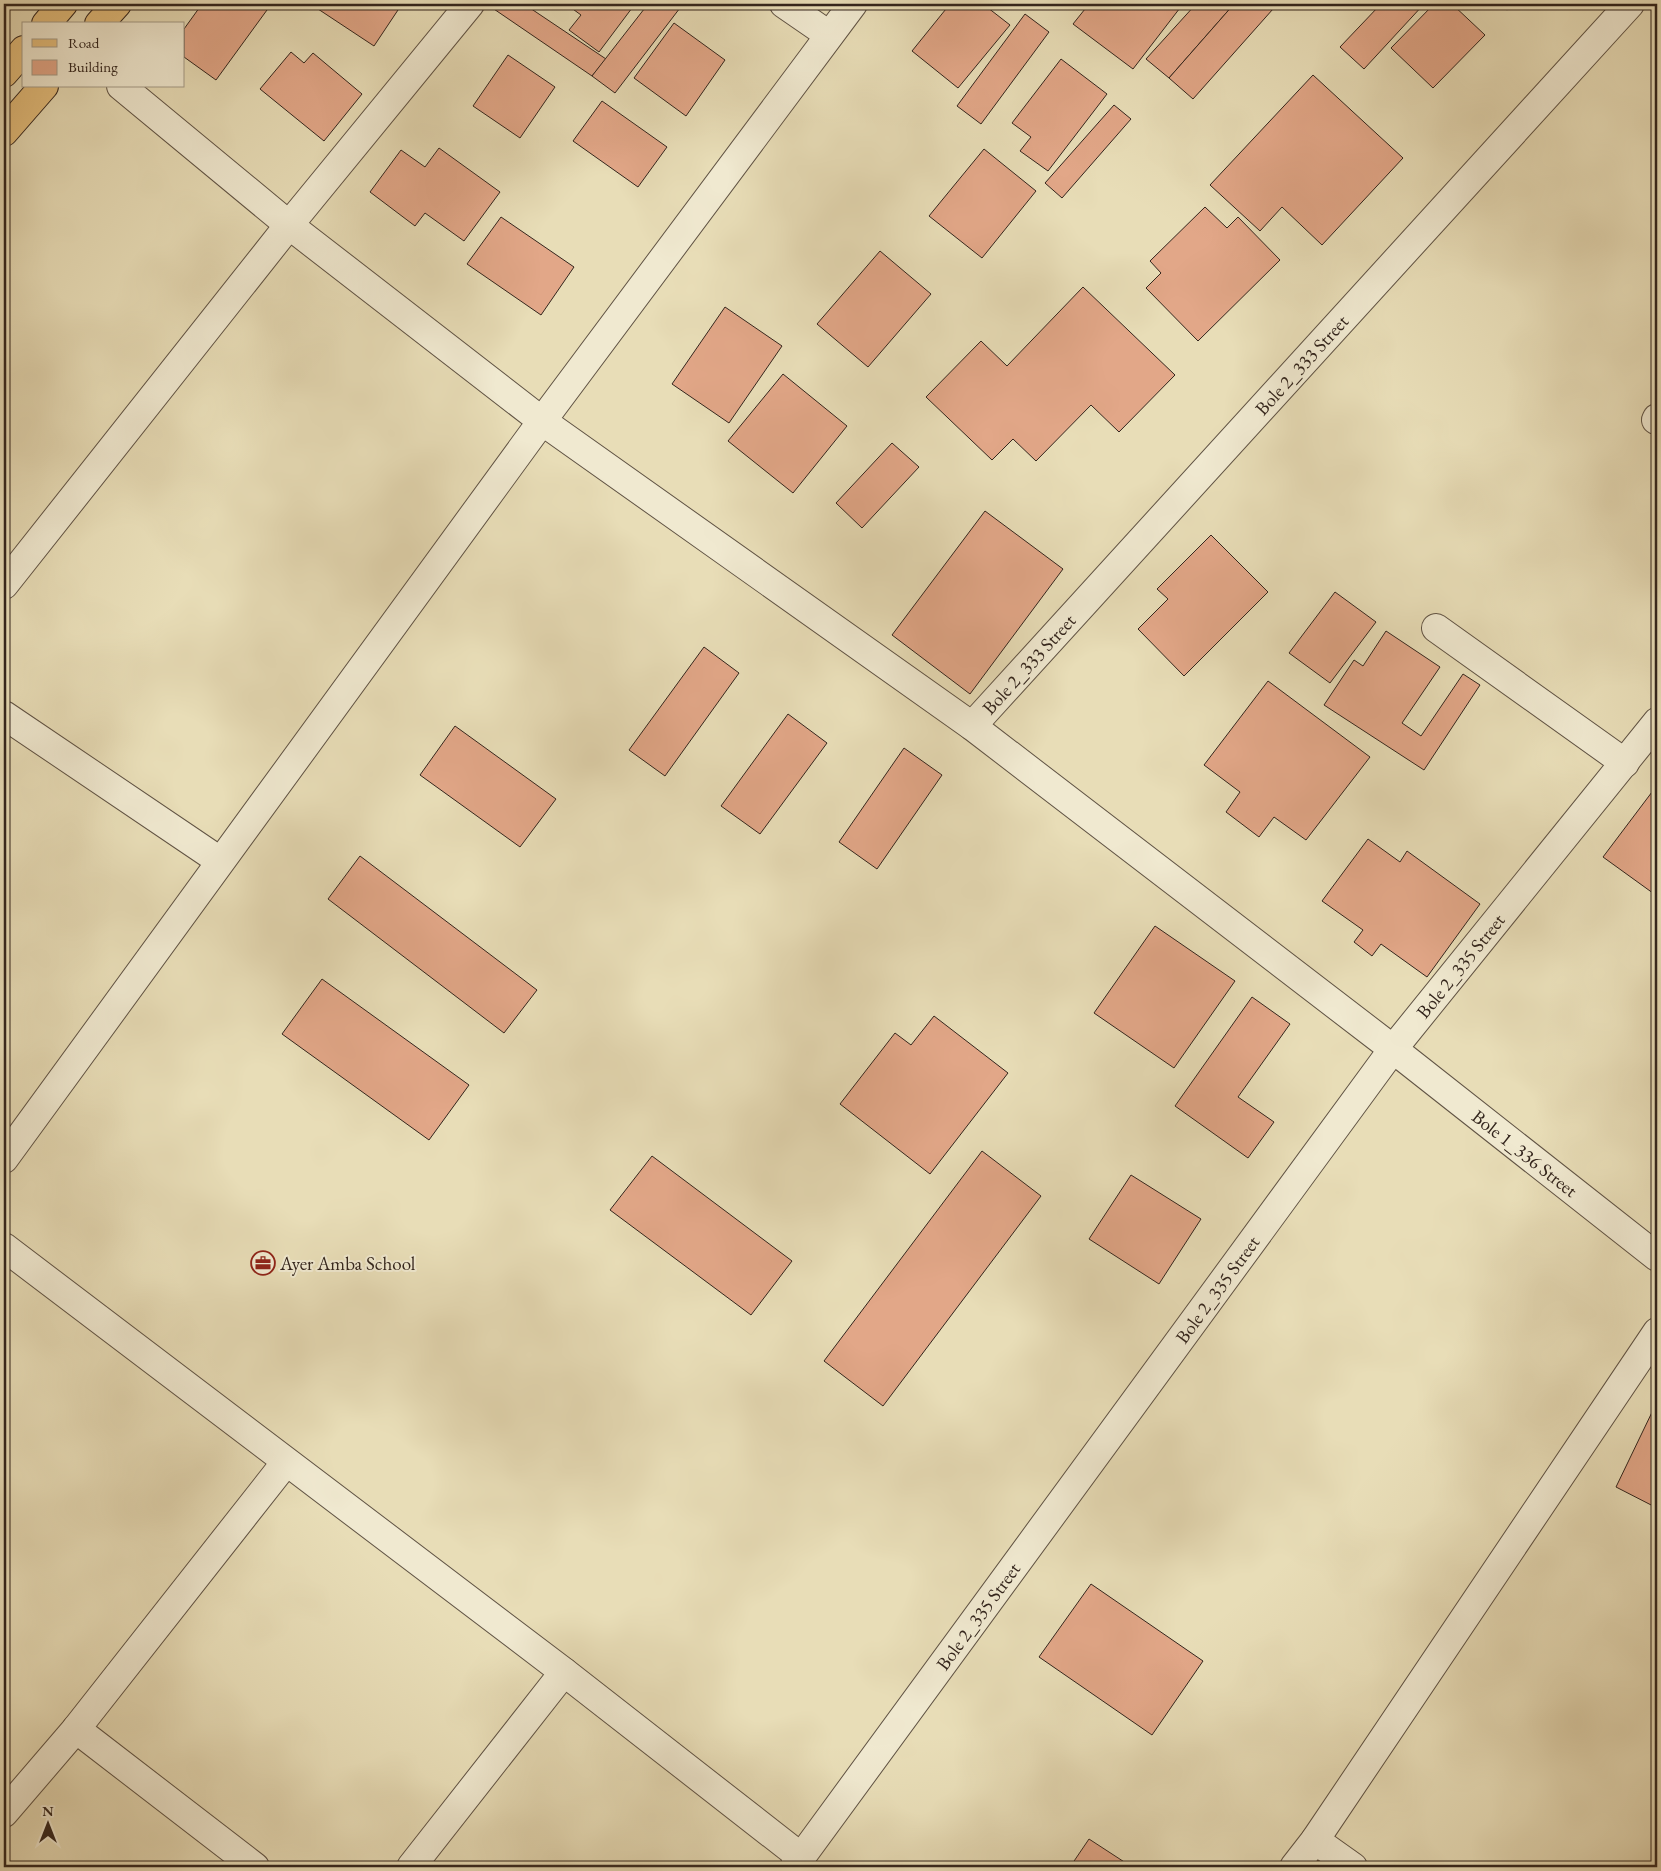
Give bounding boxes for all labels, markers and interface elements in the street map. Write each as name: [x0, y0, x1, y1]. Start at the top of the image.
legend: [22, 22, 185, 88]
text: Road: [68, 33, 100, 52]
text: Building: [68, 57, 118, 76]
street label: Bole 2_333 Street: [1250, 309, 1354, 421]
street label: Bole 2_333 Street: [977, 609, 1081, 720]
street label: Bole 2_335 Street: [1411, 908, 1511, 1023]
street label: Bole 1_336 Street: [1467, 1104, 1583, 1203]
street label: Bole 2_335 Street: [1170, 1231, 1265, 1349]
office icon: Ayer Amba School: [250, 1250, 276, 1276]
place label: Ayer Amba School: [279, 1251, 416, 1276]
street label: Bole 2_335 Street: [930, 1557, 1026, 1675]
north arrow: [22, 1798, 72, 1848]
text: N: [42, 1802, 54, 1820]

